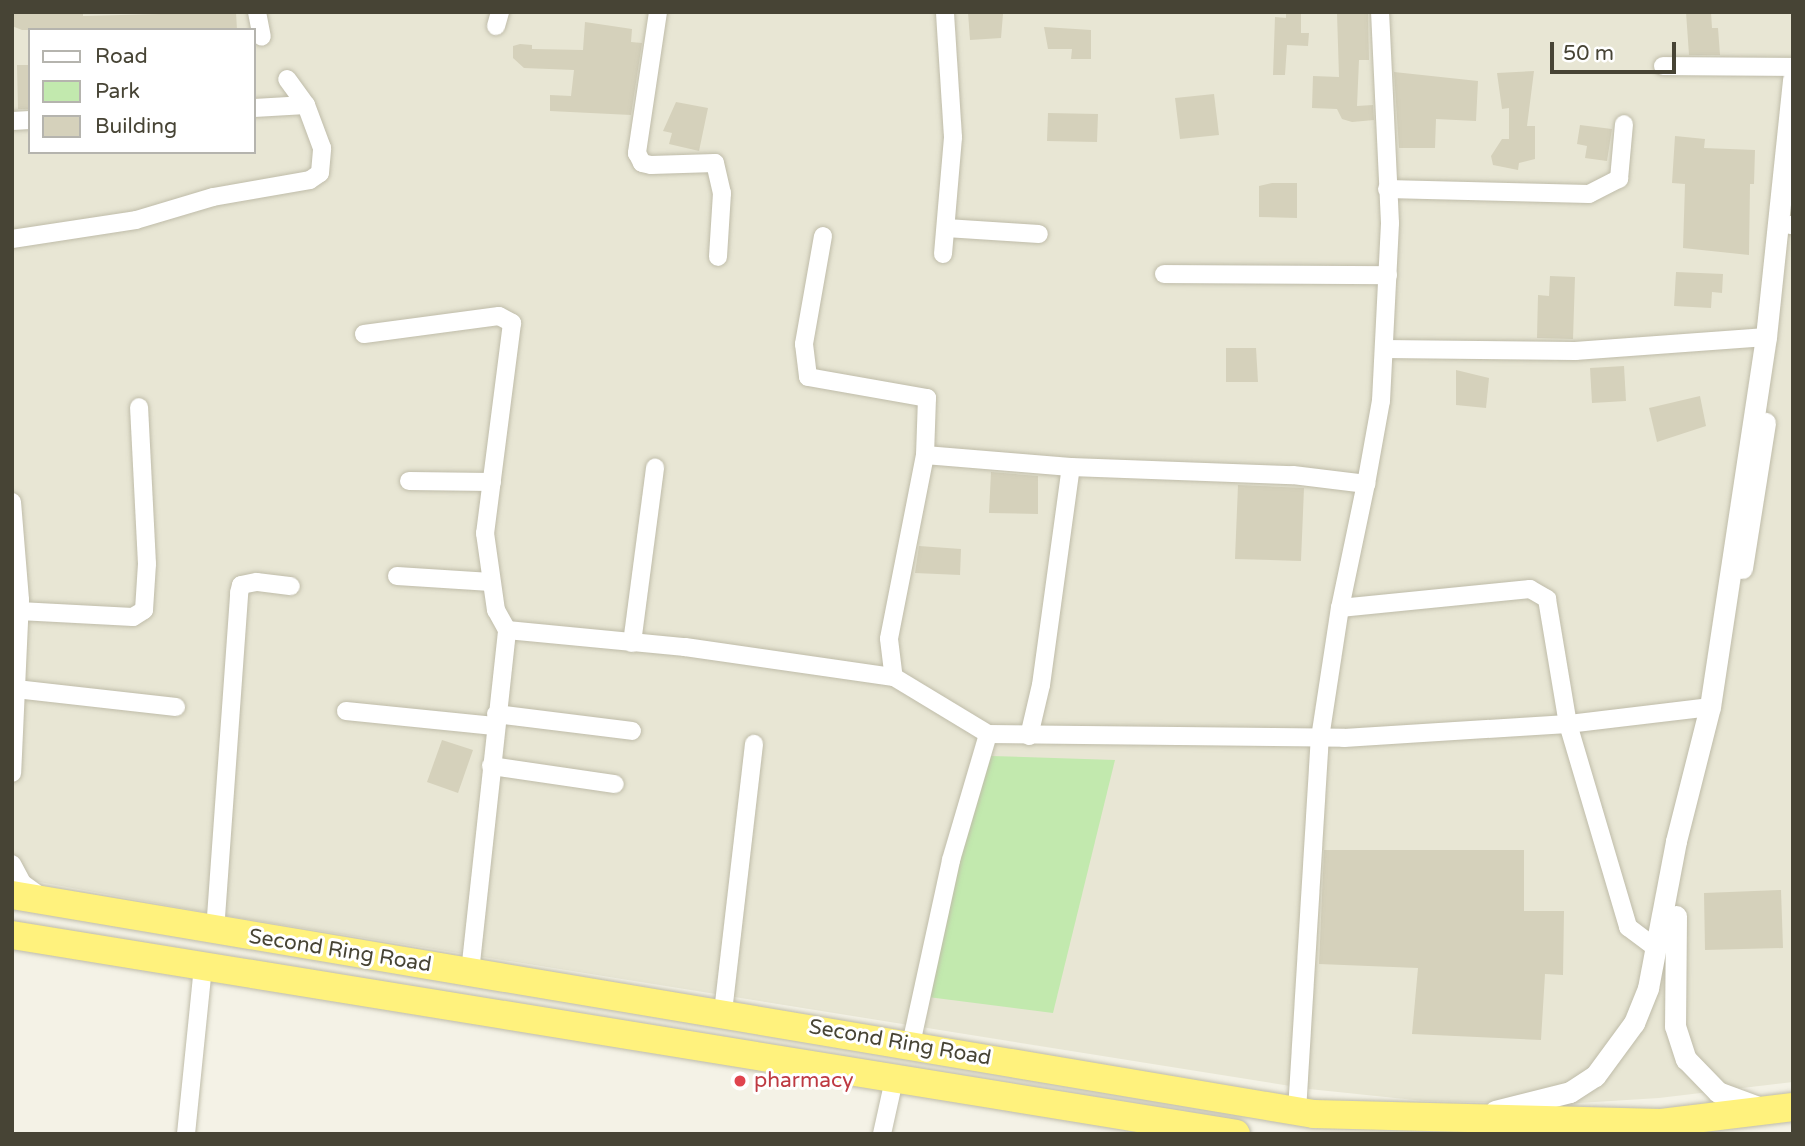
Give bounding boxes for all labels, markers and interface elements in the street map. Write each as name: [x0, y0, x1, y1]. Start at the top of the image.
legend: [28, 28, 256, 154]
scale bar: [1553, 28, 1679, 72]
text: 50 m: [1563, 41, 1614, 66]
text: Road: [95, 44, 148, 69]
text: Park: [95, 79, 140, 104]
text: Building: [95, 114, 177, 139]
street label: Second Ring Road: [247, 924, 433, 978]
street label: Second Ring Road: [807, 1015, 993, 1071]
place label: pharmacy: [754, 1068, 853, 1094]
marker: pharmacy: [732, 1073, 748, 1089]

